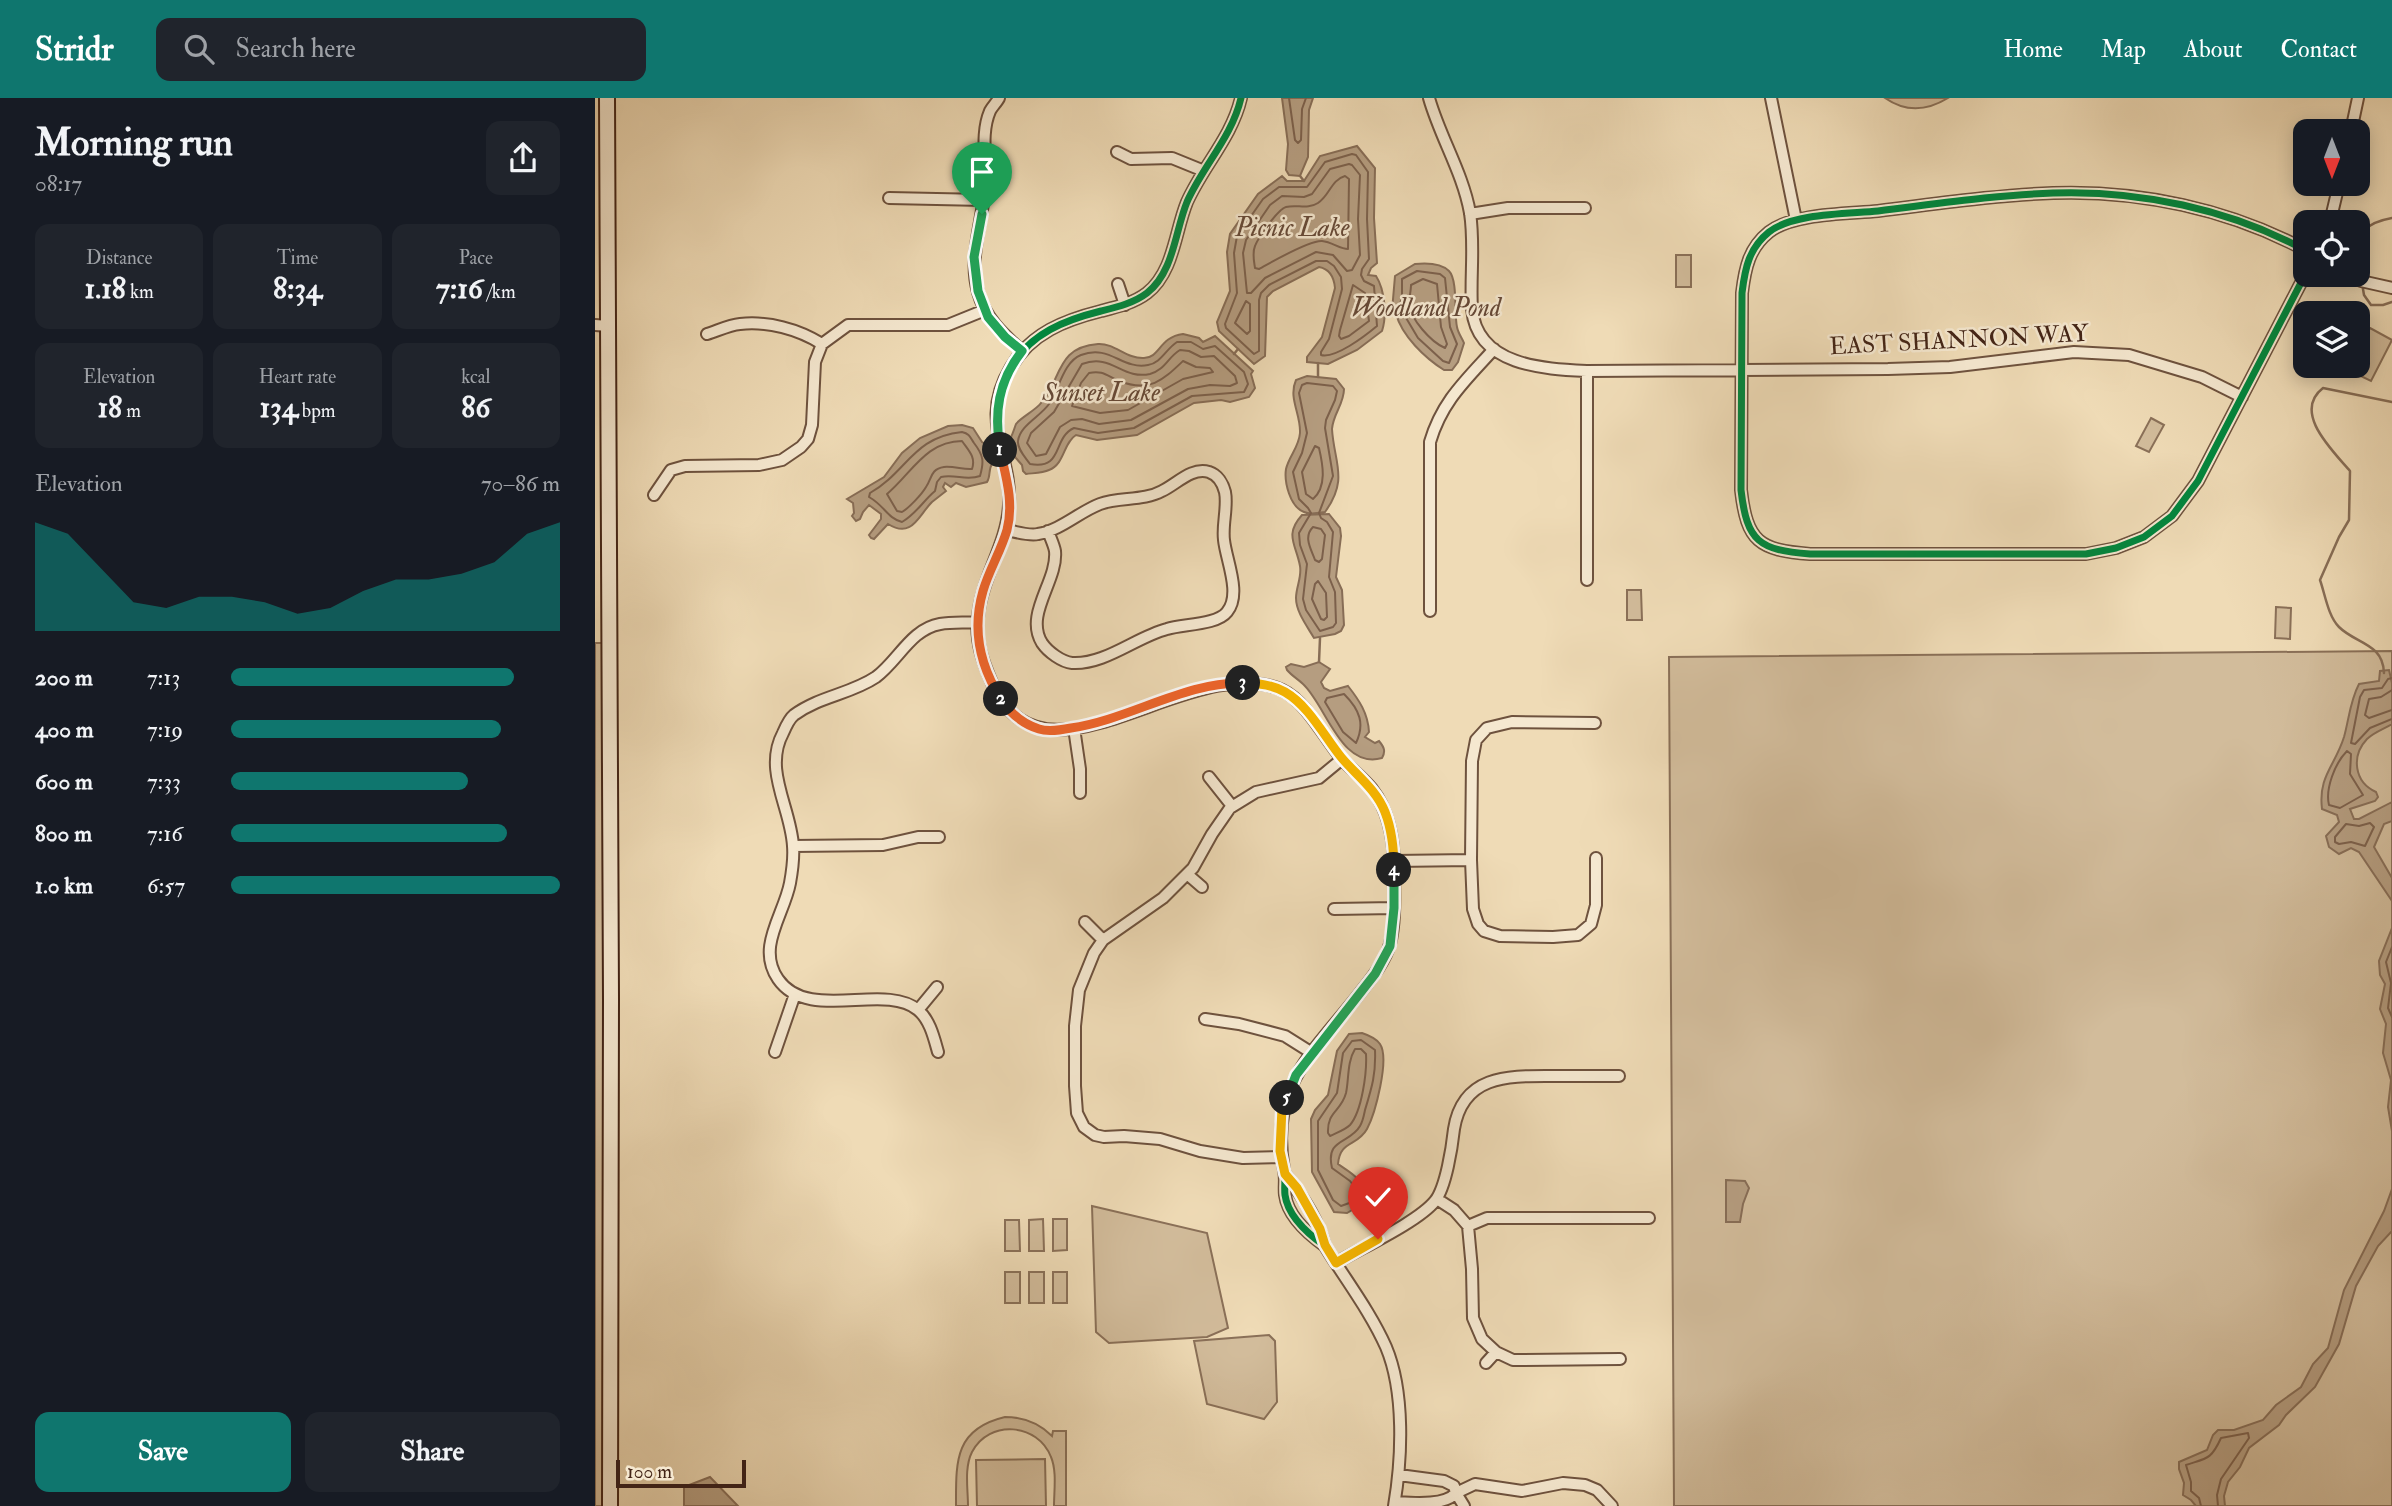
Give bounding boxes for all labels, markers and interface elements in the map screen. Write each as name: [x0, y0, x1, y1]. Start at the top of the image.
search box: [156, 18, 646, 81]
text: Stridr: [35, 29, 114, 70]
icon: search: [180, 30, 218, 68]
text: Search here: [236, 33, 356, 65]
text: Home: [2003, 34, 2063, 65]
text: Map: [2101, 34, 2146, 65]
text: About: [2184, 34, 2243, 65]
text: Contact: [2281, 34, 2357, 65]
text: Morning run: [35, 119, 233, 167]
north arrow: [2293, 119, 2369, 196]
map controls: [2293, 119, 2370, 378]
button: share: [486, 121, 560, 195]
pin: [952, 142, 1012, 214]
icon: arrive: [963, 153, 1001, 191]
text: 08:17: [35, 169, 82, 198]
button: locate: [2293, 210, 2370, 287]
water label: Picnic Lake: [1234, 212, 1350, 244]
text: Distance: [86, 246, 152, 270]
text: Time: [277, 246, 318, 270]
text: Pace: [459, 246, 493, 270]
text: 1.18: [85, 270, 126, 307]
text: 8:34: [273, 270, 322, 307]
text: 7:16: [436, 270, 483, 307]
text: km: [126, 280, 154, 304]
text: /km: [483, 280, 516, 304]
water label: Woodland Pond: [1351, 292, 1503, 324]
button: layers: [2293, 301, 2370, 378]
street label: EAST SHANNON WAY: [1829, 318, 2090, 362]
text: Elevation: [83, 365, 155, 389]
text: Heart rate: [259, 365, 336, 389]
text: kcal: [461, 365, 490, 389]
water label: Sunset Lake: [1041, 377, 1160, 409]
text: 18: [97, 389, 122, 426]
text: 134: [260, 389, 298, 426]
text: 86: [461, 389, 490, 426]
text: m: [122, 399, 141, 423]
text: bpm: [298, 399, 335, 423]
pin: 1: [983, 432, 1017, 468]
text: 1: [996, 437, 1003, 461]
text: Elevation: [35, 469, 123, 498]
text: 70–86 m: [481, 469, 560, 498]
text: 200 m: [35, 663, 93, 692]
text: 7:13: [147, 663, 180, 692]
pin: 3: [1225, 666, 1261, 700]
text: 3: [1239, 670, 1246, 694]
pin: 2: [983, 682, 1019, 716]
text: 2: [996, 686, 1005, 710]
text: 400 m: [35, 715, 94, 744]
text: 7:19: [147, 715, 183, 744]
text: 600 m: [35, 767, 93, 796]
text: 7:33: [147, 767, 181, 796]
text: 800 m: [35, 819, 92, 848]
text: 7:16: [147, 819, 183, 848]
pin: 4: [1377, 852, 1411, 888]
text: 4: [1388, 857, 1399, 881]
text: 1.0 km: [35, 871, 93, 900]
text: 6:57: [147, 871, 185, 900]
pin: 5: [1269, 1080, 1305, 1116]
text: 5: [1282, 1085, 1291, 1109]
pin: [1348, 1167, 1408, 1239]
icon: check: [1359, 1178, 1397, 1216]
button: Save: [35, 1412, 291, 1492]
button: Share: [305, 1412, 560, 1492]
scale bar: [616, 1457, 745, 1489]
text: 100 m: [627, 1460, 672, 1484]

